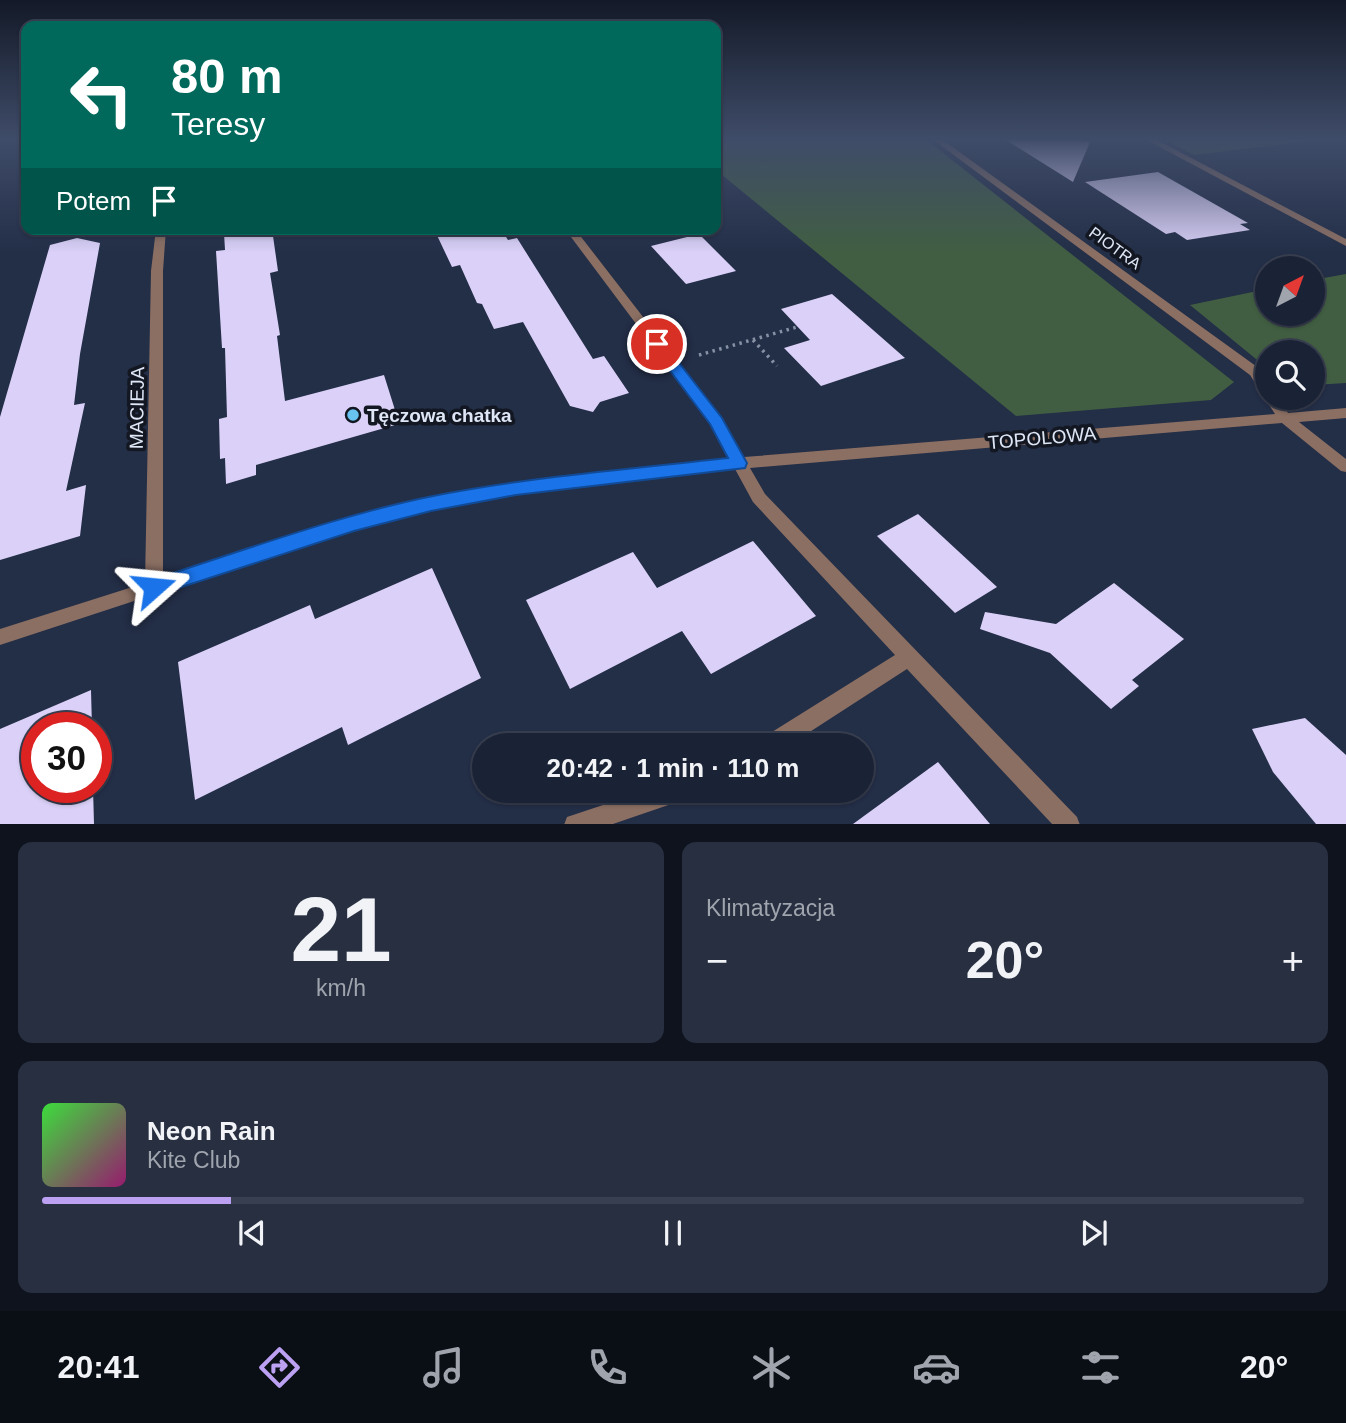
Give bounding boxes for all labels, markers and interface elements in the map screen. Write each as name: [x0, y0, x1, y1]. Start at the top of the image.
icon: left: [56, 49, 147, 140]
text: 80 m: [171, 49, 283, 103]
text: Teresy: [171, 106, 265, 142]
icon: arrive: [145, 182, 183, 220]
text: Potem: [56, 186, 131, 216]
street label: PIOTRA: [1086, 224, 1144, 273]
north arrow: [1255, 256, 1325, 326]
map controls: [1255, 256, 1325, 410]
pin: [627, 314, 687, 374]
icon: arrive: [638, 325, 676, 363]
button: search: [1255, 340, 1325, 410]
street label: MACIEJA: [126, 366, 148, 449]
place label: Tęczowa chatka: [367, 405, 512, 426]
marker: Tęczowa chatka: [345, 407, 361, 423]
street label: TOPOLOWA: [987, 423, 1097, 453]
position arrow: [117, 550, 191, 624]
speed limit sign: 30: [21, 712, 112, 803]
text: 20:42 · 1 min · 110 m: [547, 753, 799, 783]
text: 21: [290, 879, 392, 980]
text: Klimatyzacja: [706, 895, 835, 921]
text: 20°: [966, 931, 1044, 989]
text: −: [706, 940, 728, 982]
text: +: [1282, 940, 1304, 982]
text: km/h: [316, 975, 366, 1001]
text: Neon Rain: [147, 1116, 276, 1146]
text: Kite Club: [147, 1147, 240, 1173]
icon: previous: [233, 1214, 271, 1252]
icon: pause: [654, 1214, 692, 1252]
icon: next: [1075, 1214, 1113, 1252]
icon: directions: [255, 1343, 304, 1392]
icon: music: [419, 1343, 468, 1392]
icon: phone: [583, 1343, 632, 1392]
icon: climate: [747, 1343, 796, 1392]
icon: car: [912, 1343, 961, 1392]
icon: filters: [1076, 1343, 1125, 1392]
text: 20:41: [58, 1349, 139, 1385]
text: 20°: [1240, 1349, 1288, 1385]

